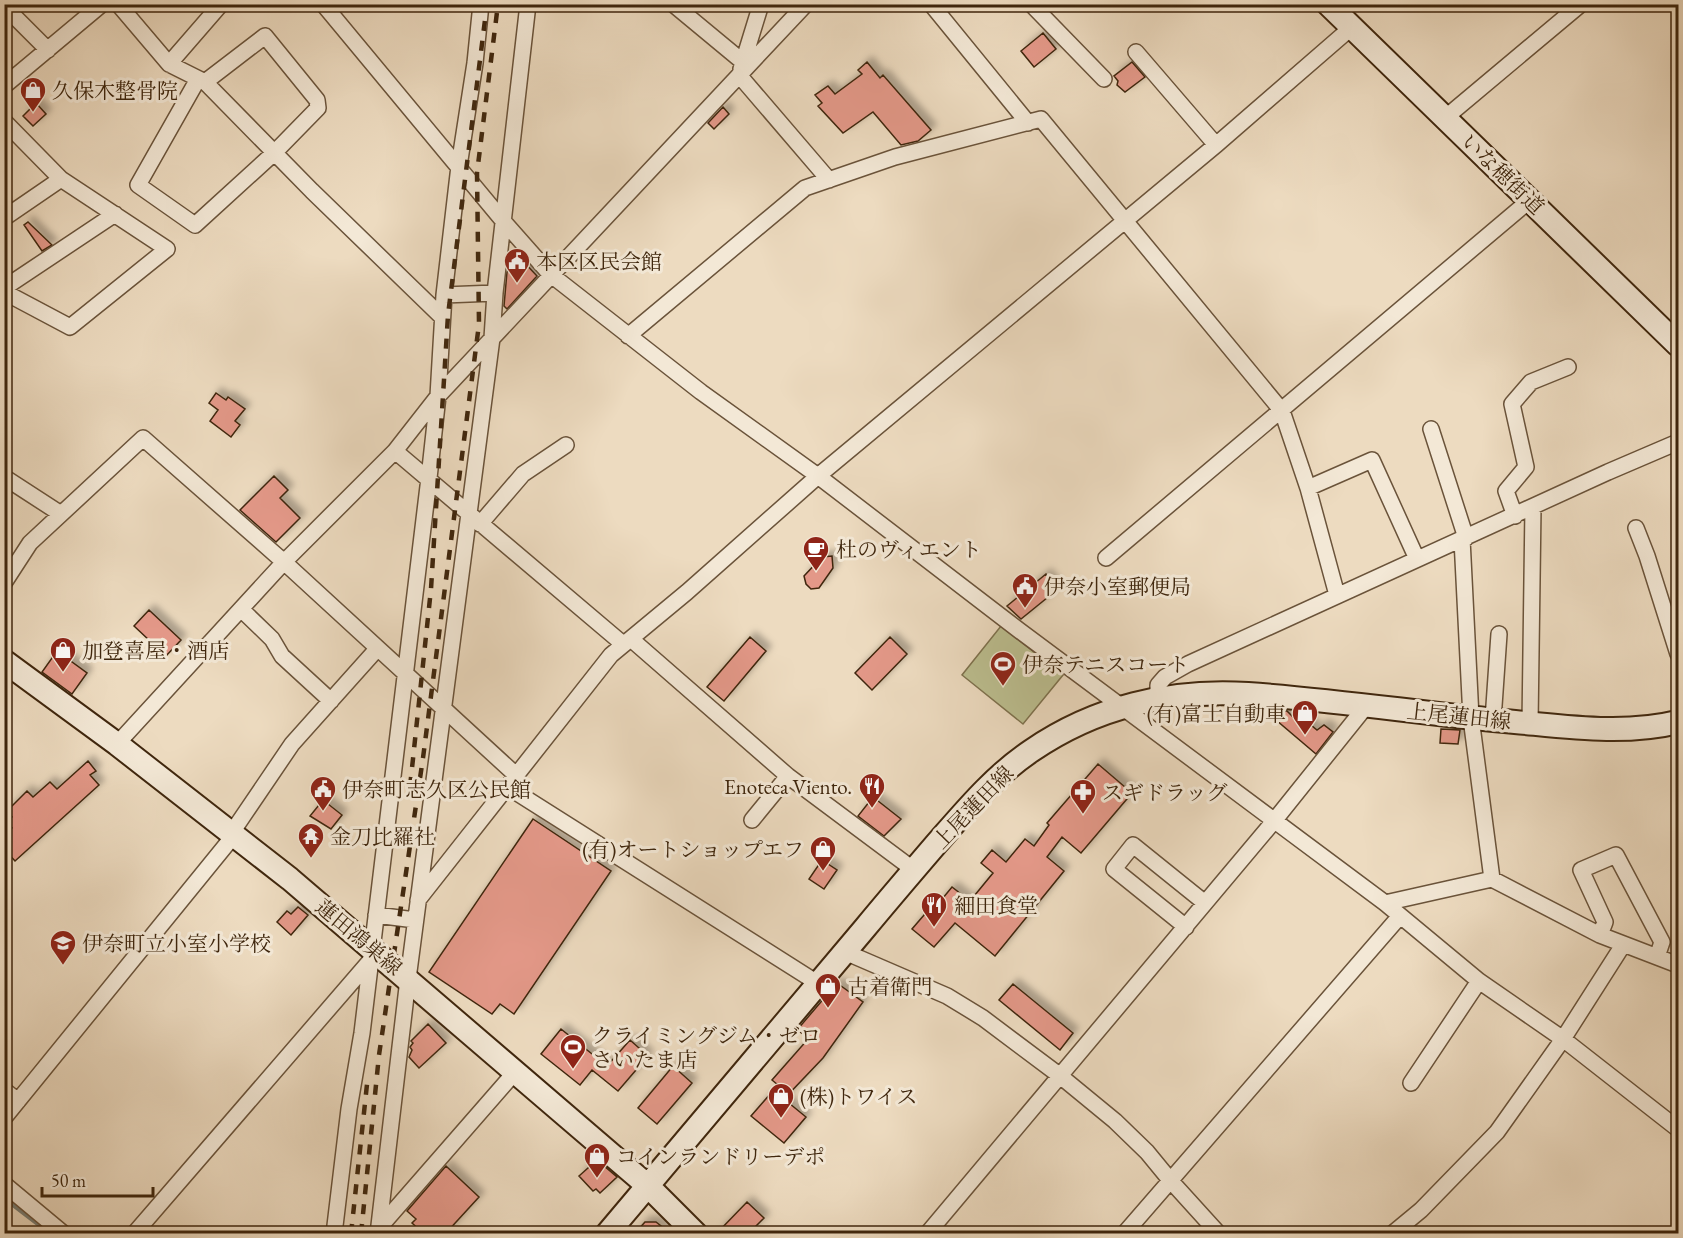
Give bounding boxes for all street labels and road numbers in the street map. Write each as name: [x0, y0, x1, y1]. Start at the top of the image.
street label: いな穂街道: [1456, 128, 1550, 220]
street label: 上尾蓮田線: [1405, 697, 1513, 735]
street label: 上尾蓮田線: [927, 760, 1019, 854]
street label: 蓮田鴻巣線: [310, 893, 408, 981]

